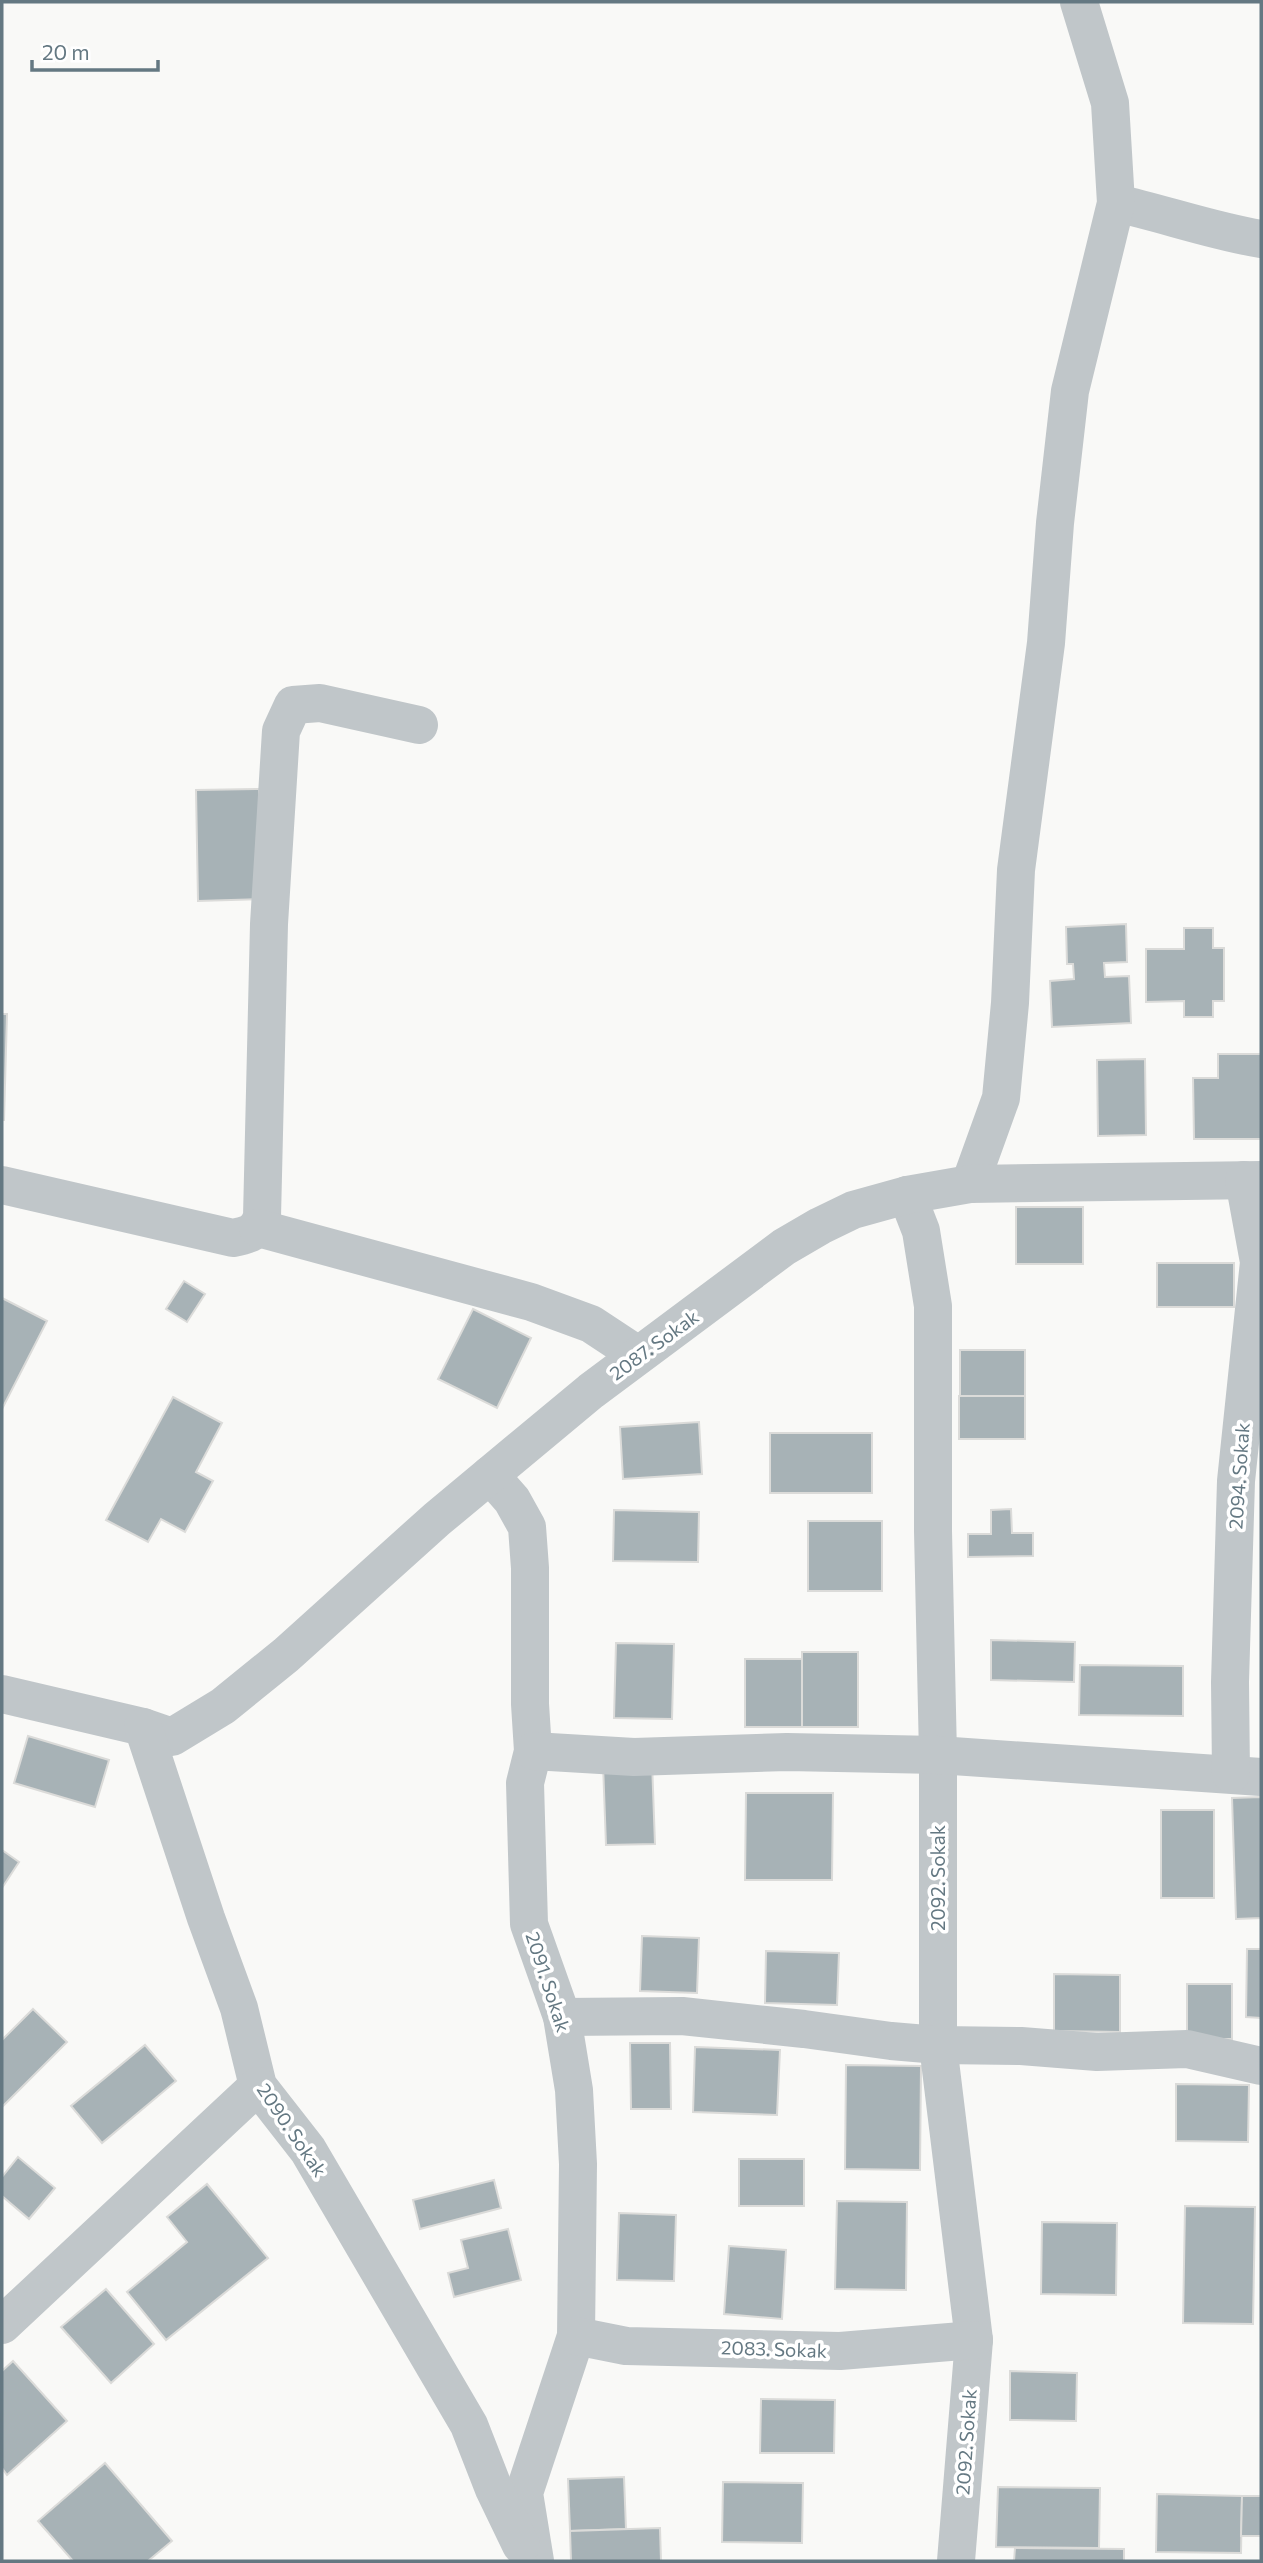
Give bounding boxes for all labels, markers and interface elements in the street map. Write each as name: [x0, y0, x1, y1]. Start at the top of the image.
scale bar: [32, 28, 158, 72]
text: 20 m: [42, 39, 90, 64]
street label: 2087. Sokak: [605, 1305, 703, 1385]
street label: 2094. Sokak: [1223, 1422, 1254, 1530]
street label: 2092. Sokak: [926, 1825, 949, 1931]
street label: 2091. Sokak: [522, 1929, 575, 2035]
street label: 2090. Sokak: [253, 2079, 332, 2181]
street label: 2083. Sokak: [721, 2335, 827, 2362]
street label: 2092. Sokak: [950, 2388, 981, 2496]

